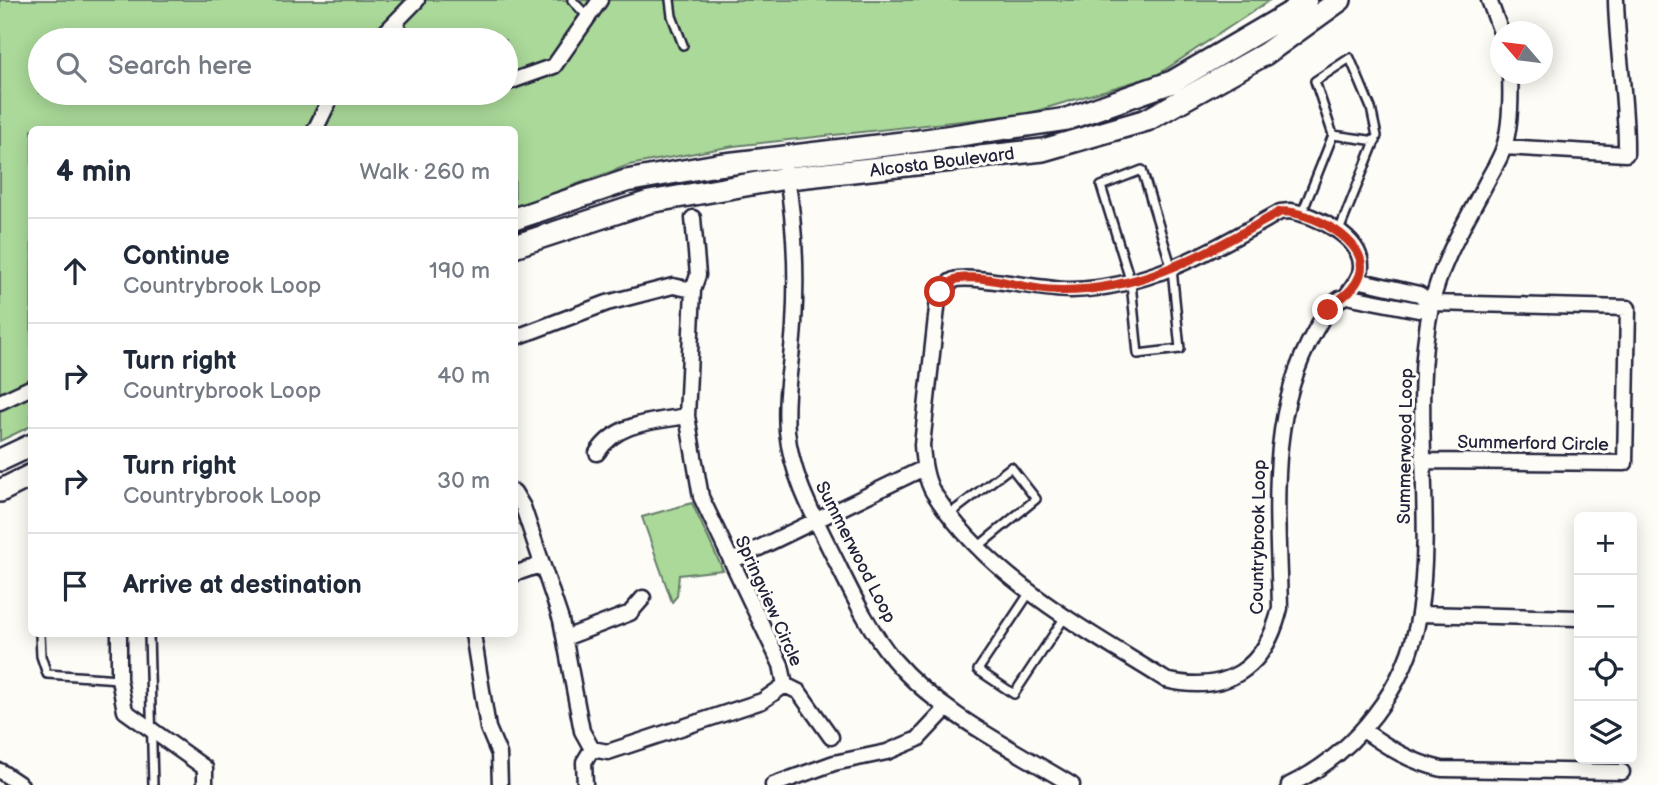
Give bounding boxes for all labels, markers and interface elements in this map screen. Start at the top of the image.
north arrow [1490,21,1553,84]
search box [28,28,518,105]
icon: search [52,48,90,86]
text: Search here [108,51,252,82]
street label: Alcosta Boulevard [869,143,1016,182]
text: 4 min [56,154,131,190]
text: Walk · 260 m [360,158,490,186]
text: Continue [123,241,230,272]
icon: ahead [56,252,94,290]
text: 190 m [429,257,490,285]
text: Countrybrook Loop [123,272,321,300]
route start [924,276,955,307]
route end [1312,294,1343,325]
text: Turn right [123,346,236,377]
icon: right [56,357,94,395]
text: 40 m [437,362,490,390]
street label: Summerwood Loop [1394,368,1417,524]
text: Countrybrook Loop [123,377,321,405]
street label: Summerford Circle [1457,432,1609,455]
text: Turn right [123,451,236,482]
street label: Countrybrook Loop [1247,459,1270,615]
icon: right [56,462,94,500]
text: 30 m [437,467,490,495]
street label: Summerwood Loop [811,478,900,627]
text: Countrybrook Loop [123,482,321,510]
map controls [1574,512,1637,764]
button: + [1574,512,1637,575]
street label: Springview Circle [730,533,807,670]
icon: arrive [56,567,94,605]
text: Arrive at destination [123,570,362,601]
button: − [1574,575,1637,638]
button: locate [1574,638,1637,701]
button: layers [1574,701,1637,764]

